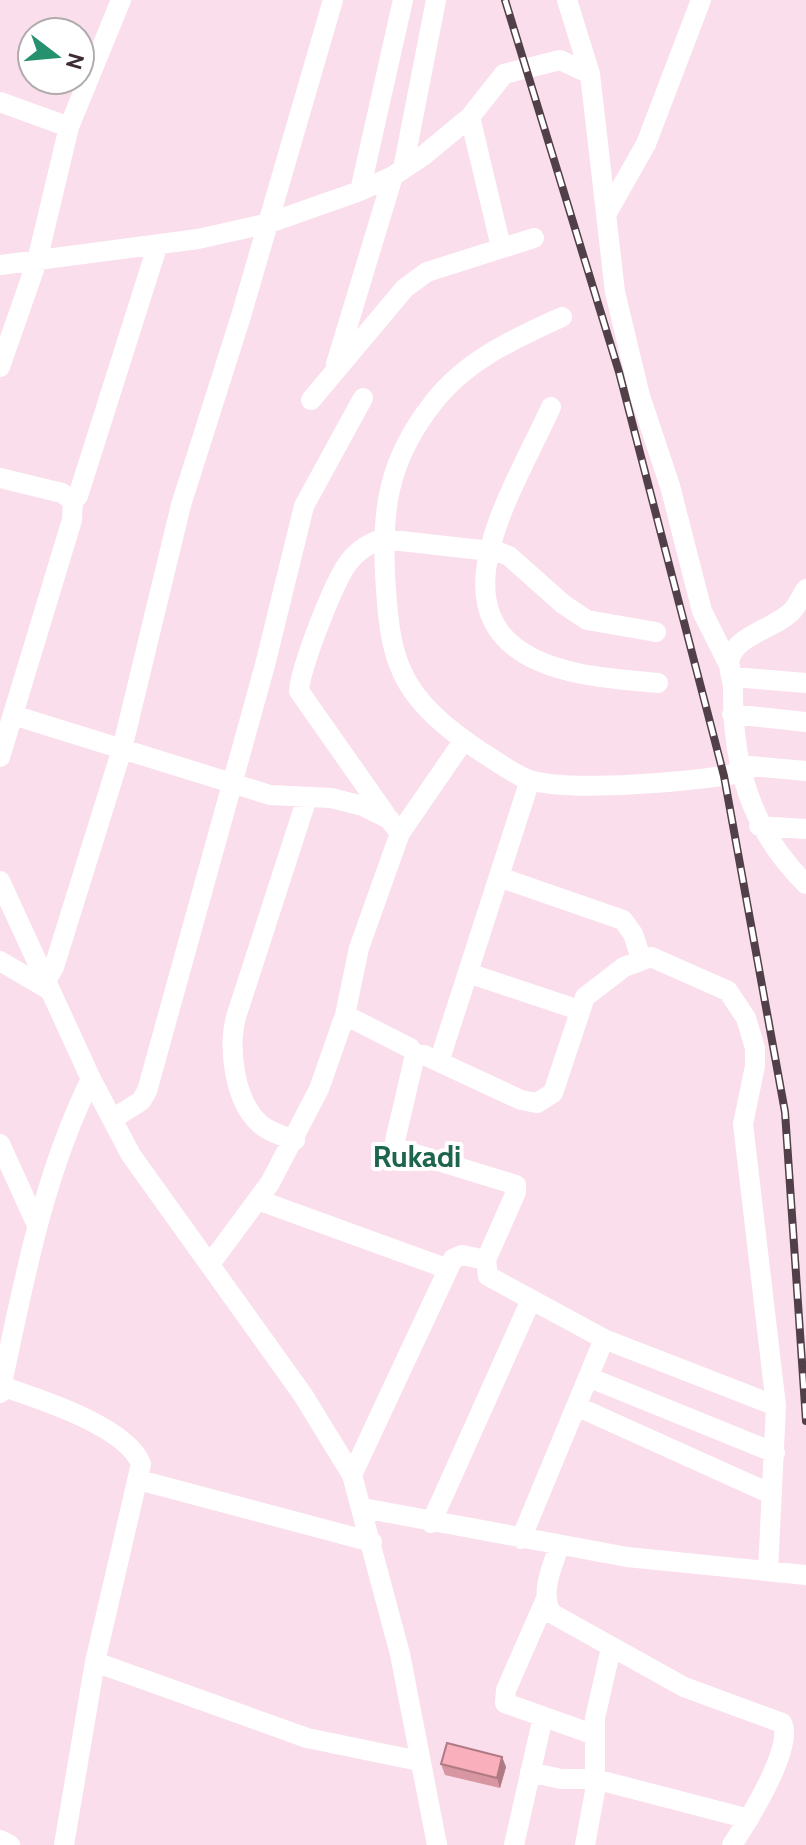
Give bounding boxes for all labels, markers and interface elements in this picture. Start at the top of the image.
north arrow [16,16,96,96]
text: N [60,50,90,73]
district label: Rukadi [373,1138,461,1175]

